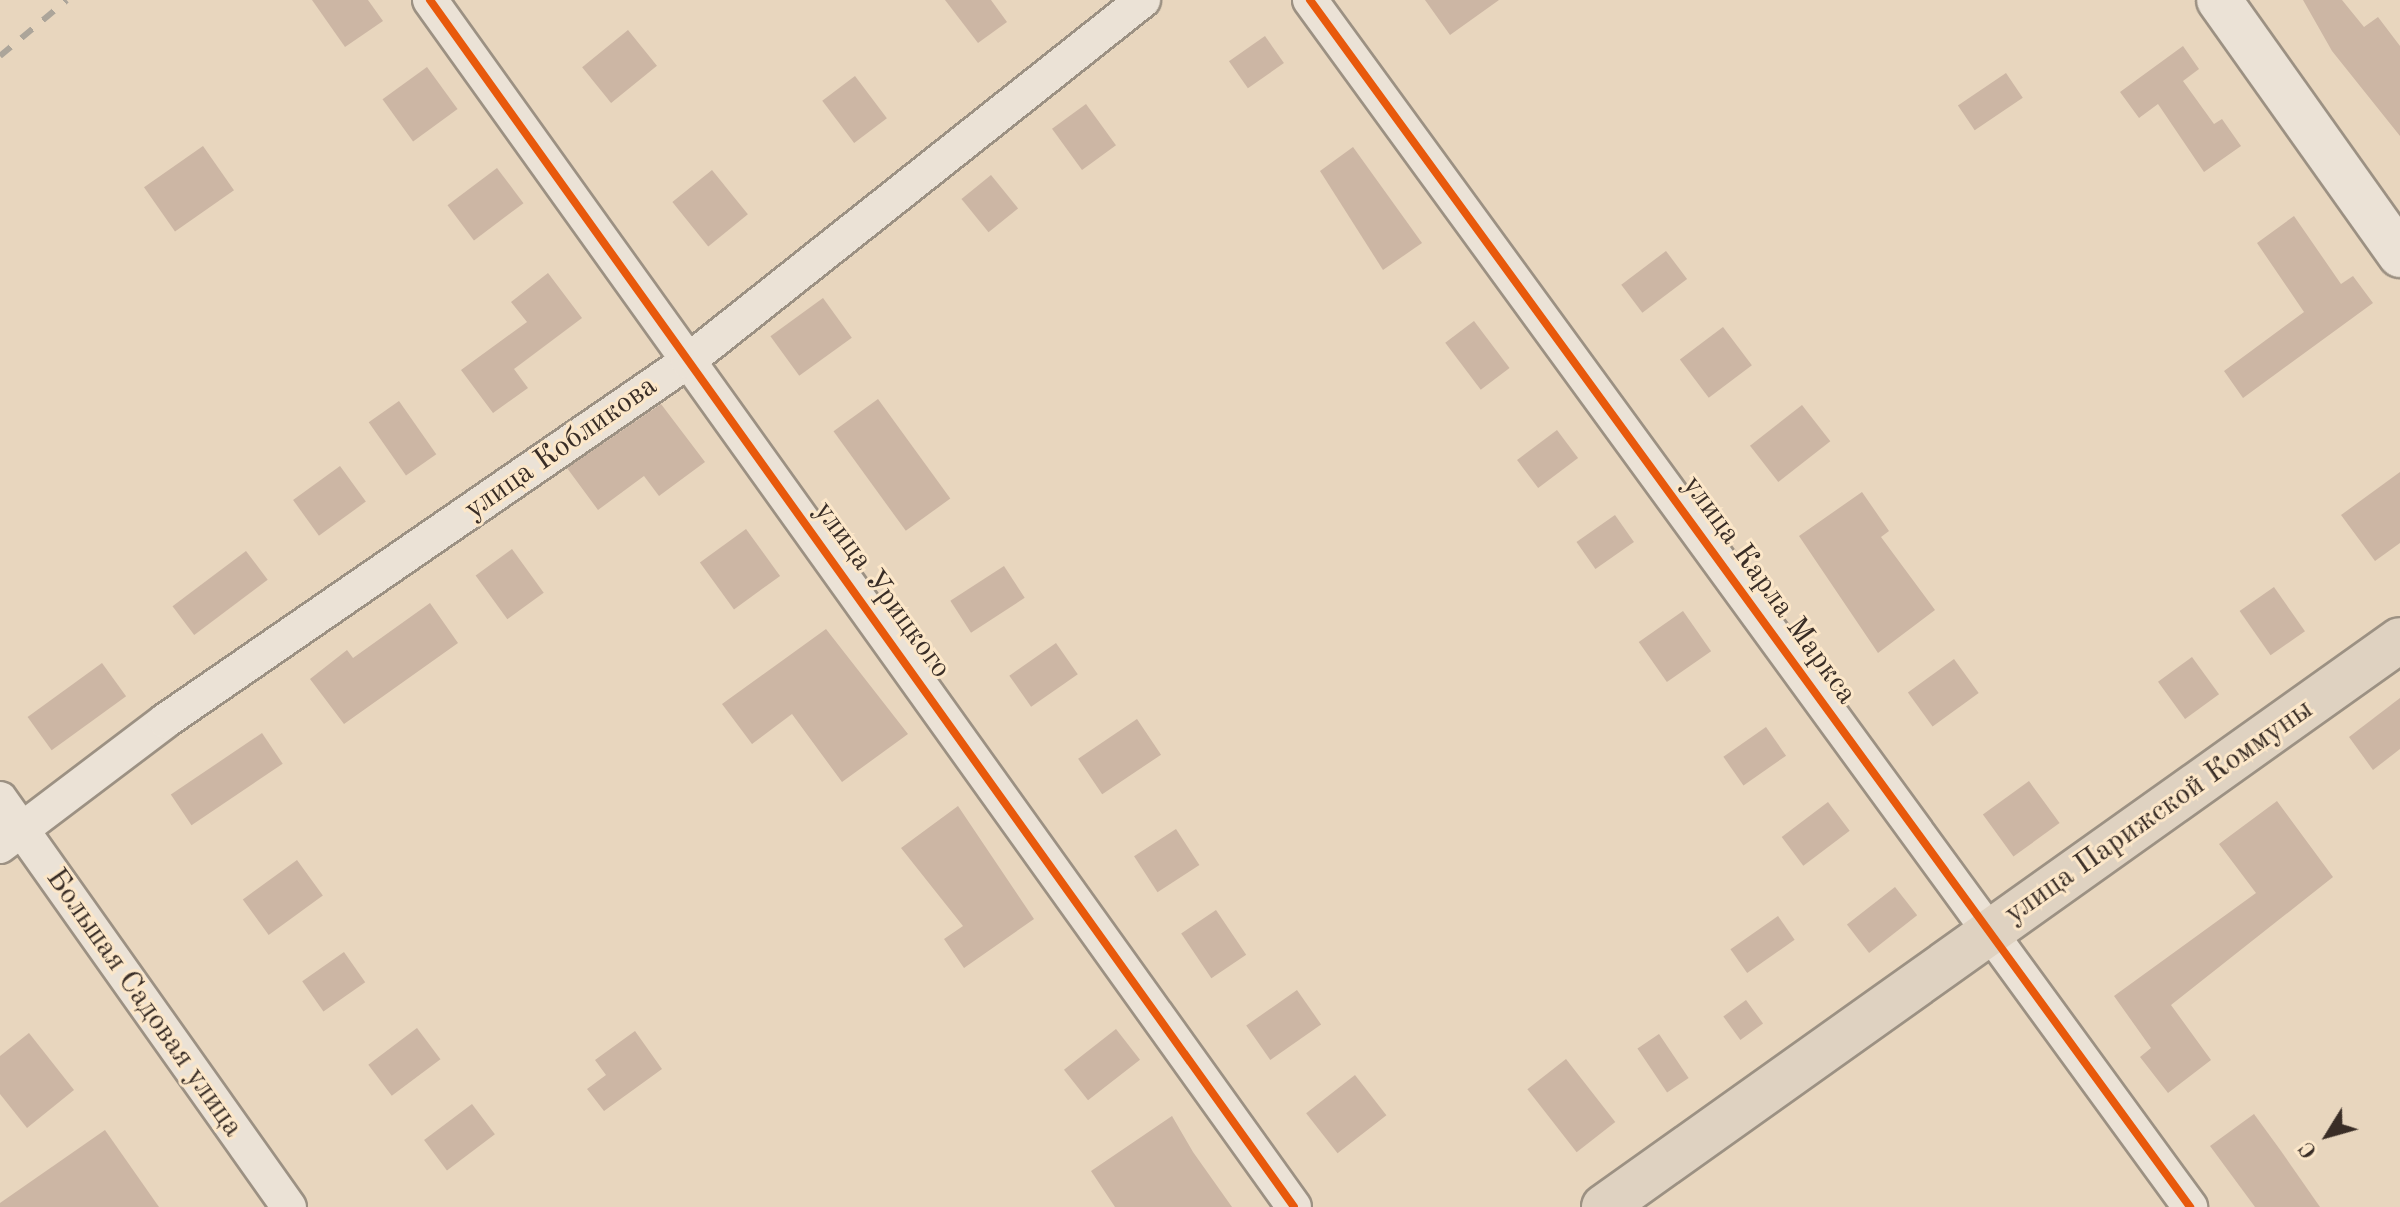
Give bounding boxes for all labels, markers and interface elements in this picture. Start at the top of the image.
street label: улица Кобликова [458,368,664,528]
street label: улица Карла Маркса [1674,469,1864,711]
street label: улица Урицкого [806,494,958,686]
street label: улица Парижской Коммуны [1998,692,2320,932]
street label: Большая Садовая улица [38,862,250,1144]
north arrow [2288,1095,2368,1175]
text: С [2296,1137,2322,1162]

